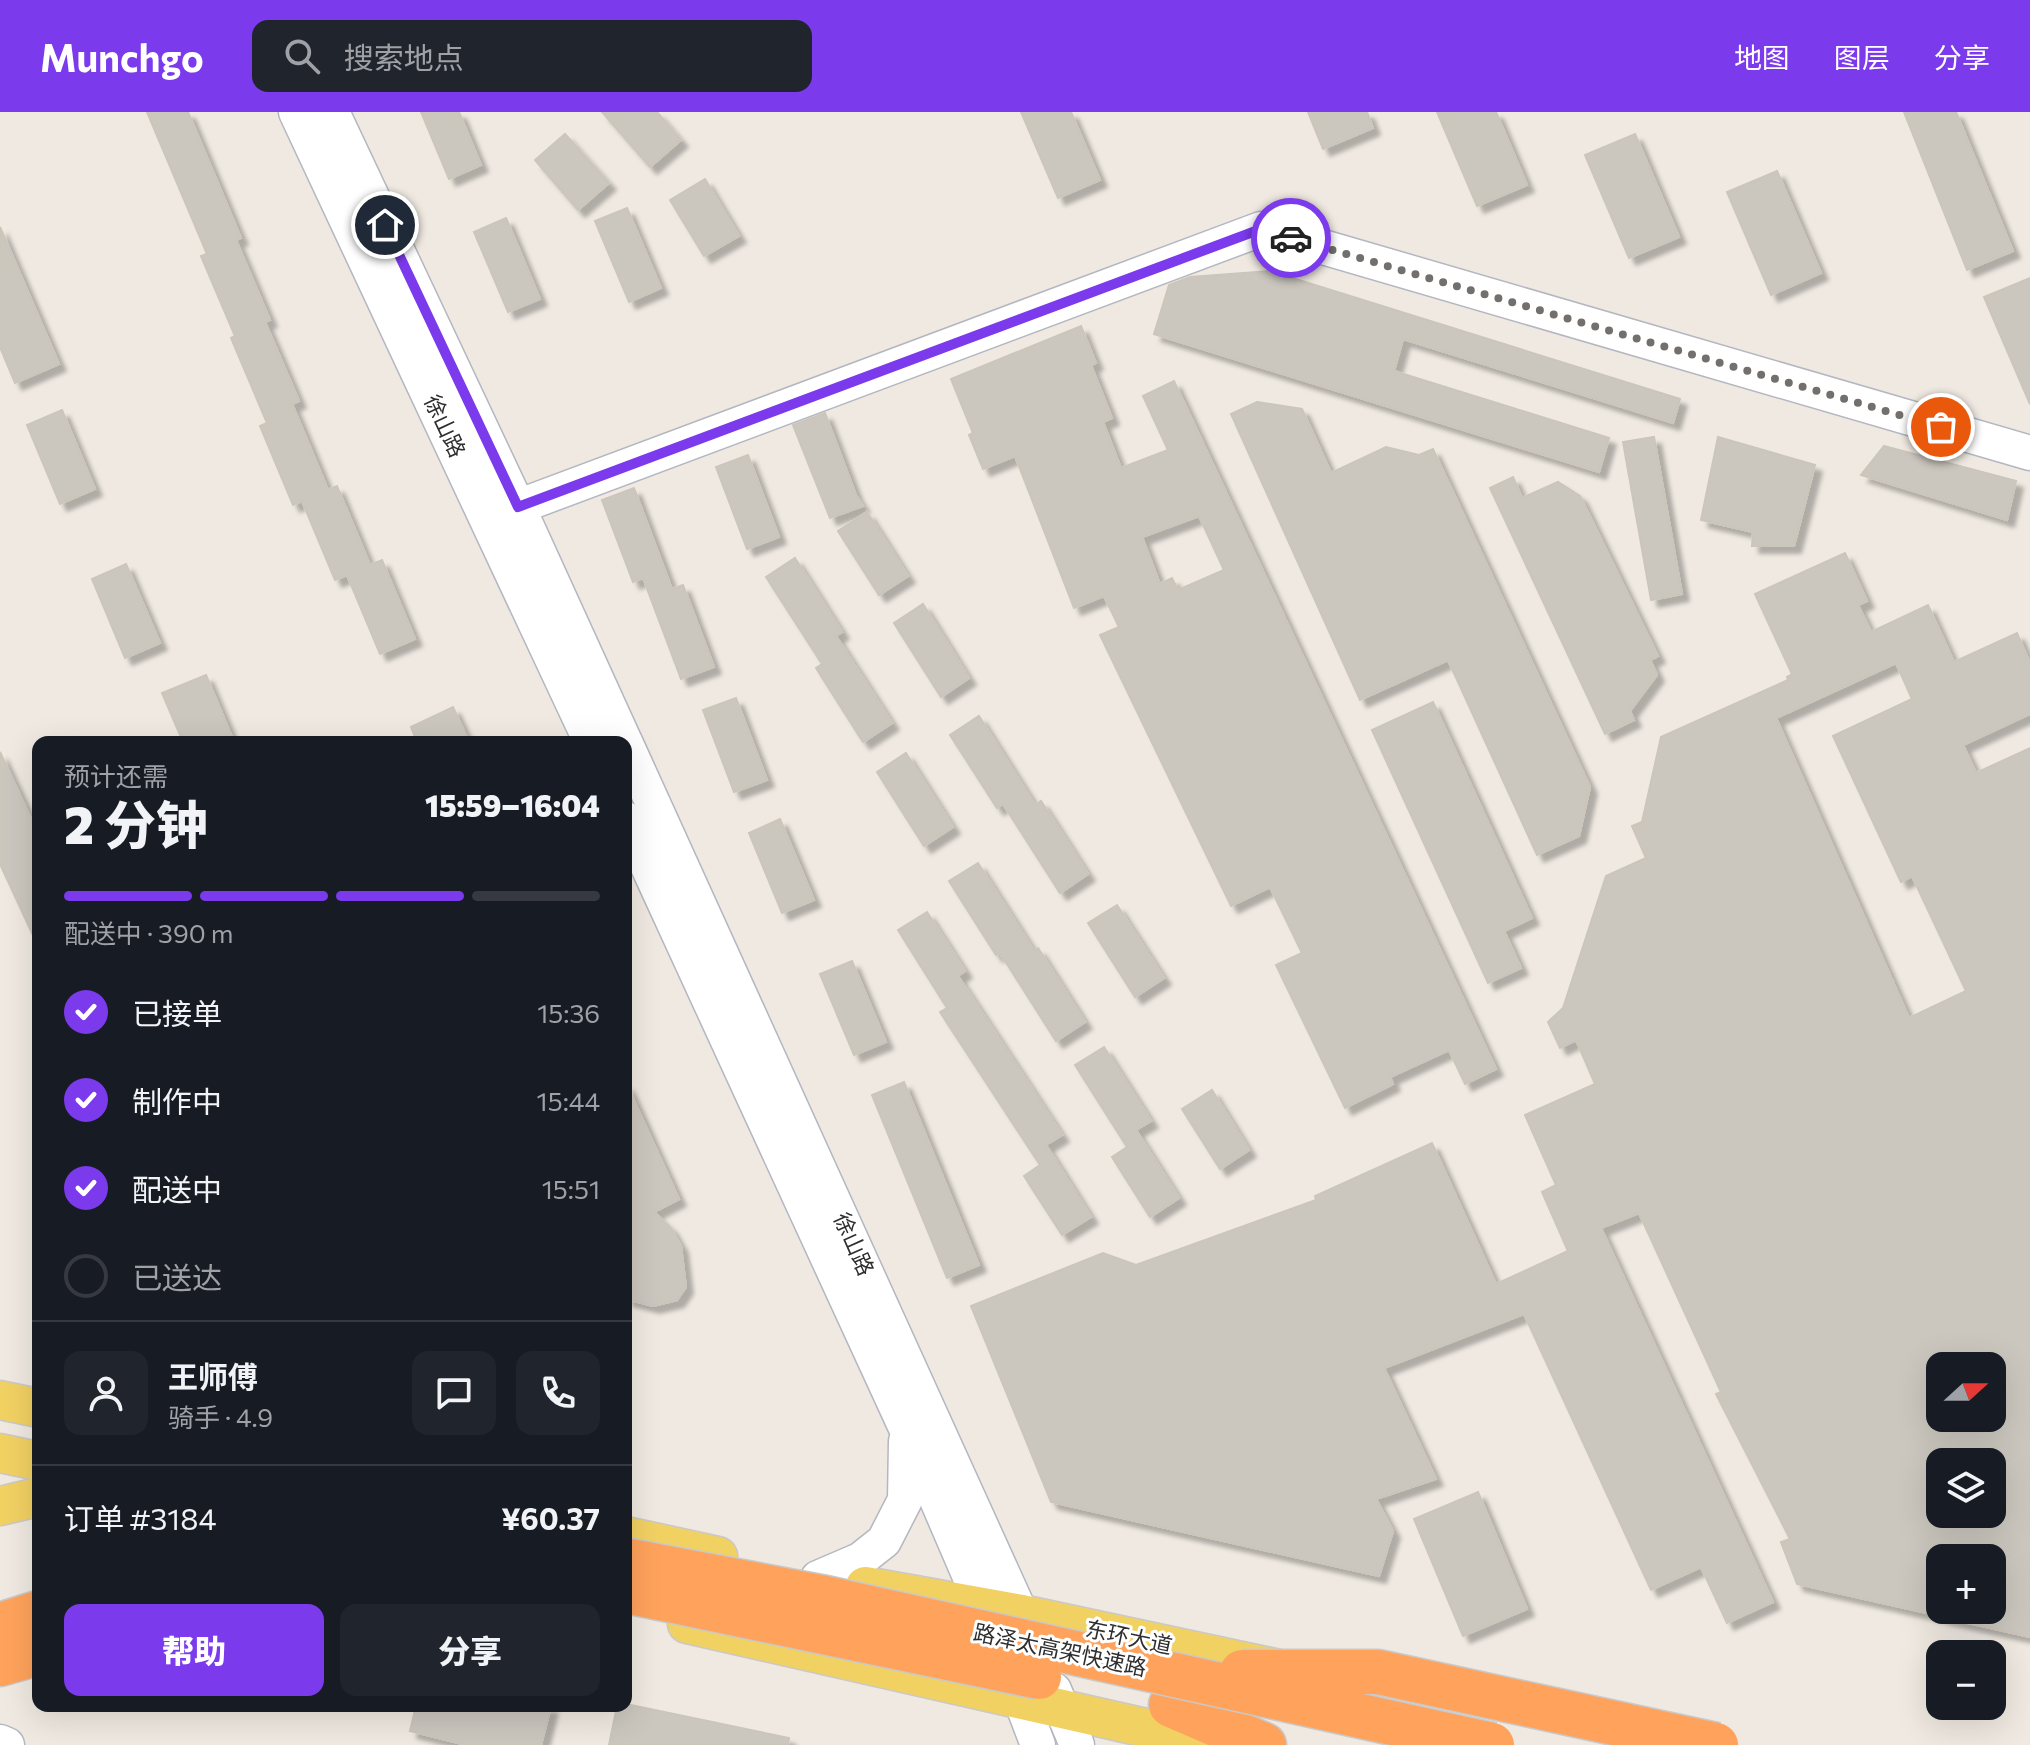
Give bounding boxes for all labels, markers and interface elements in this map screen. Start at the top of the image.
search box [252,20,812,92]
text: Munchgo [40,33,204,80]
icon: search [280,34,324,78]
text: 搜索地点 [344,38,464,75]
text: 地图 [1734,40,1790,74]
text: 图层 [1834,40,1890,74]
text: 分享 [1934,40,1990,74]
pin [351,191,419,259]
courier [1251,198,1331,278]
icon: home [363,203,407,247]
icon: car [1269,216,1313,260]
street label: 徐山路 [419,390,472,461]
pin [1907,393,1975,461]
icon: bag [1919,405,1963,449]
text: 预计还需 [64,760,168,791]
text: 15:59–16:04 [425,786,600,823]
text: 2 分钟 [64,791,208,855]
text: 配送中 · 390 m [64,917,233,948]
icon: check [64,990,108,1034]
text: 已接单 [132,994,222,1031]
text: 15:36 [537,997,600,1028]
icon: check [64,1078,108,1122]
text: 制作中 [132,1082,222,1119]
text: 15:44 [537,1085,600,1116]
icon: check [64,1166,108,1210]
text: 配送中 [132,1170,222,1207]
text: 15:51 [542,1173,600,1204]
street label: 徐山路 [829,1208,880,1279]
text: 已送达 [132,1258,222,1295]
button: person [64,1351,148,1435]
button: chat [412,1351,496,1435]
button: phone [516,1351,600,1435]
north arrow [1926,1352,2006,1432]
map controls [1926,1352,2006,1720]
text: 王师傅 [168,1357,258,1394]
text: 骑手 · 4.9 [168,1401,273,1432]
button: layers [1926,1448,2006,1528]
text: 订单 #3184 [64,1499,216,1536]
text: ¥60.37 [501,1499,600,1536]
button: + [1926,1544,2006,1624]
button: 帮助 [64,1604,324,1696]
button: 分享 [340,1604,600,1696]
street label: 东环大道 [1083,1614,1175,1659]
street label: 路泽太高架快速路 [971,1618,1149,1681]
button: − [1926,1640,2006,1720]

